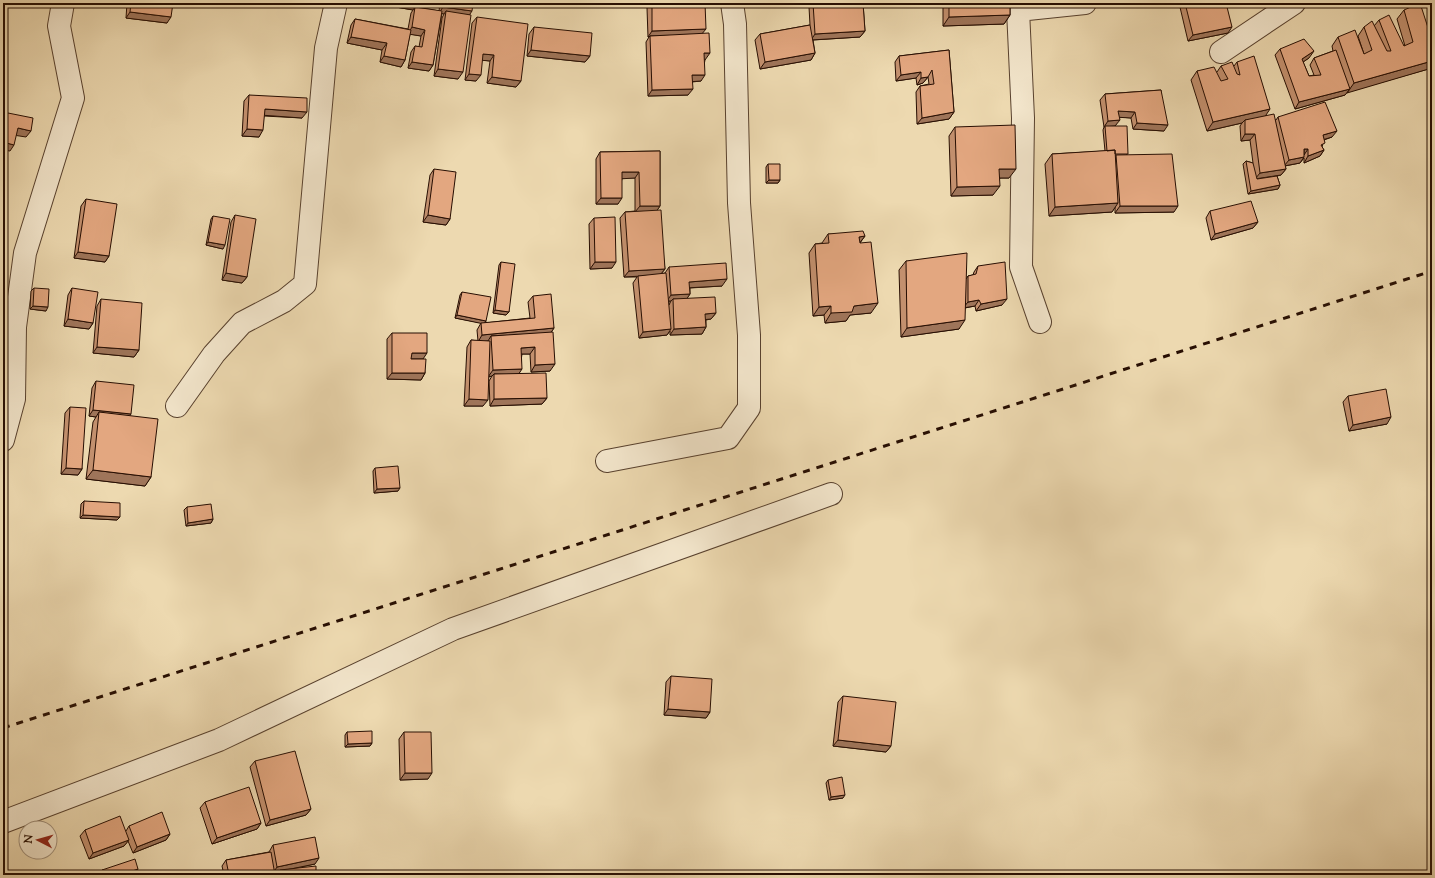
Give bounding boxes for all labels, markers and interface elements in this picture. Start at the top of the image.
north arrow [18,820,58,860]
text: N [21,834,37,845]

